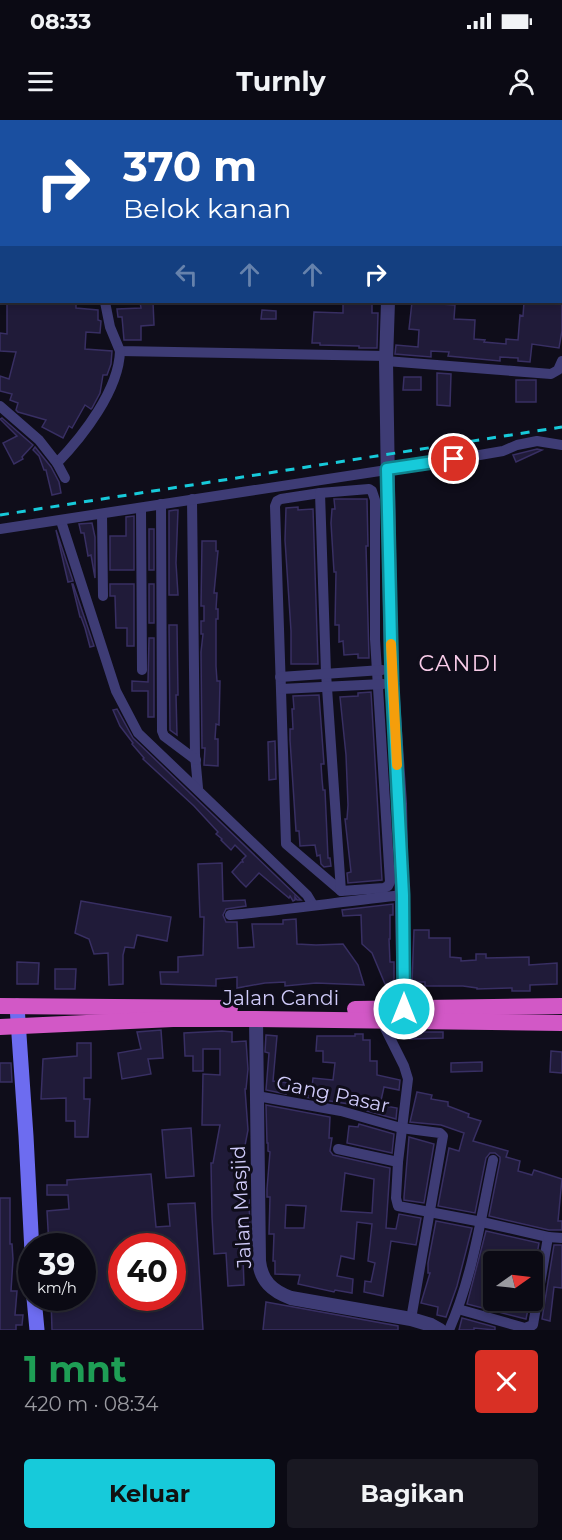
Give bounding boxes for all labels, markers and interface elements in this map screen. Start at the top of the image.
text: 08:33 [30,8,91,35]
icon: menu [24,65,57,98]
text: Turnly [236,65,326,98]
icon: person [505,65,538,98]
text: 370 m [123,140,257,192]
icon: right [24,144,102,222]
text: Belok kanan [123,192,291,225]
icon: left [170,258,203,291]
icon: ahead [233,258,266,291]
icon: ahead [296,258,329,291]
icon: right [359,258,392,291]
pin [428,433,479,484]
icon: arrive [437,442,470,475]
district label: CANDI [418,650,500,677]
position arrow [372,977,436,1041]
street label: Jalan Candi [222,986,339,1010]
street label: Gang Pasar [274,1070,392,1118]
street label: Jalan Masjid [226,1145,256,1270]
speed limit sign: 40 [108,1233,186,1311]
text: 39 [39,1246,75,1283]
north arrow [483,1251,543,1311]
map controls [483,1251,543,1311]
text: km/h [37,1278,77,1297]
text: 1 mnt [24,1347,127,1391]
button: close [475,1350,538,1413]
text: 420 m · 08:34 [24,1392,158,1416]
button: Keluar [24,1459,275,1528]
button: Bagikan [287,1459,538,1528]

